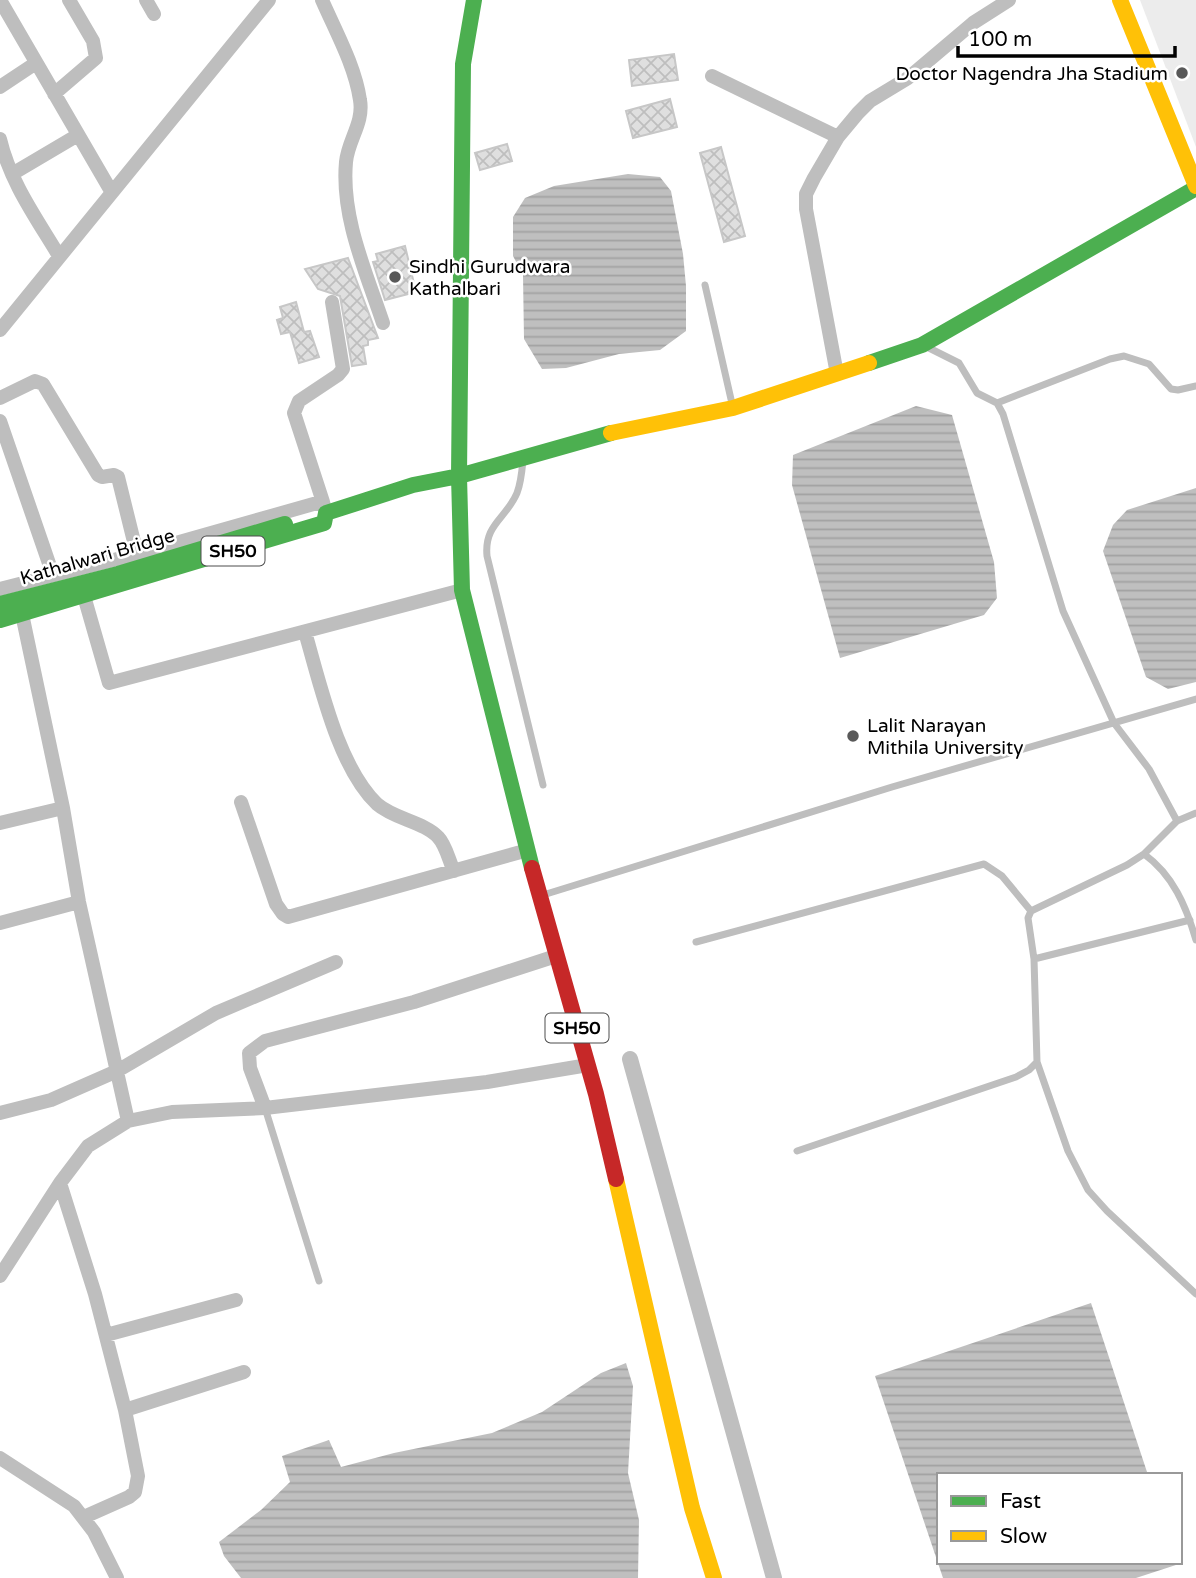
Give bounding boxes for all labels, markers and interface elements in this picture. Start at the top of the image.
scale bar [958,14,1175,58]
text: 100 m [968,27,1032,52]
place label: Doctor Nagendra Jha Stadium [895,63,1168,85]
marker: Doctor Nagendra Jha Stadium [1174,65,1190,81]
place label: Sindhi Gurudwara Kathalbari [409,256,570,300]
marker: Sindhi Gurudwara Kathalbari [387,269,403,285]
street label: Kathalwari Bridge [17,524,177,590]
road number: SH50 [202,536,264,566]
place label: Lalit Narayan Mithila University [867,715,1023,759]
marker: Lalit Narayan Mithila University [845,728,861,744]
road number: SH50 [546,1014,608,1042]
legend [937,1473,1182,1564]
text: Fast [1000,1489,1041,1514]
text: Slow [1000,1524,1048,1549]

